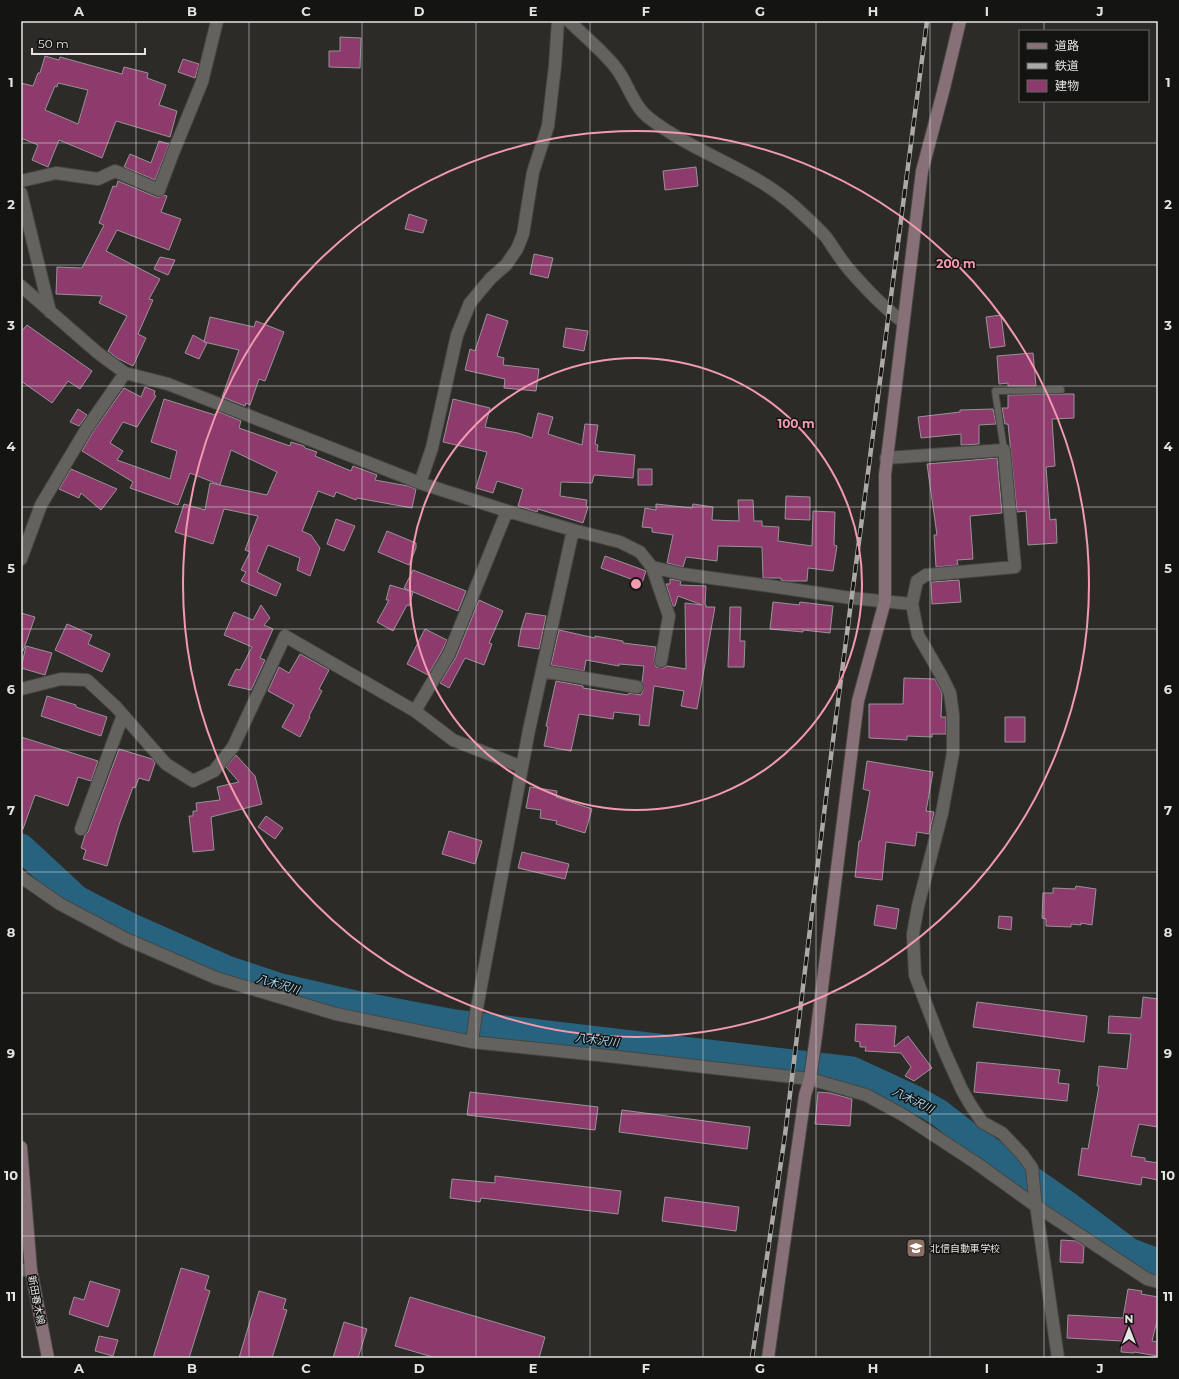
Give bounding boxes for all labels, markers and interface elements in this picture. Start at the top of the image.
text: A [73,3,85,19]
text: B [187,3,197,19]
text: C [301,3,311,19]
text: D [414,3,425,19]
text: E [529,3,538,19]
text: F [642,3,650,19]
text: G [755,3,765,19]
text: H [868,3,878,19]
text: I [985,3,989,19]
text: J [1095,3,1104,19]
scale bar [32,30,145,56]
legend [1019,30,1149,102]
text: 50 m [38,36,69,51]
text: 道路 [1055,38,1079,53]
text: 鉄道 [1055,58,1079,73]
text: 1 [8,74,14,90]
text: 1 [1165,74,1171,90]
text: 建物 [1055,78,1079,93]
text: 2 [7,196,15,212]
text: 2 [1164,196,1172,212]
text: 200 m [936,256,976,271]
text: 3 [6,317,15,333]
text: 3 [1163,317,1172,333]
text: 100 m [778,416,814,431]
text: 4 [7,438,16,454]
text: 4 [1164,438,1173,454]
text: 5 [7,560,15,576]
text: 5 [1164,560,1172,576]
centre of rings [629,577,643,591]
text: 6 [7,681,16,697]
text: 6 [1164,681,1173,697]
text: 7 [7,802,15,818]
text: 7 [1164,802,1172,818]
text: 8 [7,924,16,940]
text: 8 [1164,924,1173,940]
water label: 八木沢川 [255,971,302,997]
water label: 八木沢川 [574,1030,621,1050]
text: 9 [7,1045,15,1061]
text: 9 [1164,1045,1172,1061]
water label: 八木沢川 [890,1084,937,1116]
text: 10 [4,1167,18,1183]
text: 10 [1161,1167,1175,1183]
school or university icon: 北信自動車学校 [905,1237,927,1259]
place label: 北信自動車学校 [930,1242,1000,1255]
street label: 新田春木線 [25,1274,48,1326]
text: 11 [6,1288,16,1304]
text: 11 [1163,1288,1173,1304]
north arrow [1109,1309,1149,1349]
text: N [1125,1312,1133,1326]
text: A [73,1360,85,1376]
text: B [187,1360,197,1376]
text: C [301,1360,311,1376]
text: D [414,1360,425,1376]
text: E [529,1360,538,1376]
text: F [642,1360,650,1376]
text: G [755,1360,765,1376]
text: H [868,1360,878,1376]
text: I [985,1360,989,1376]
text: J [1095,1360,1104,1376]

